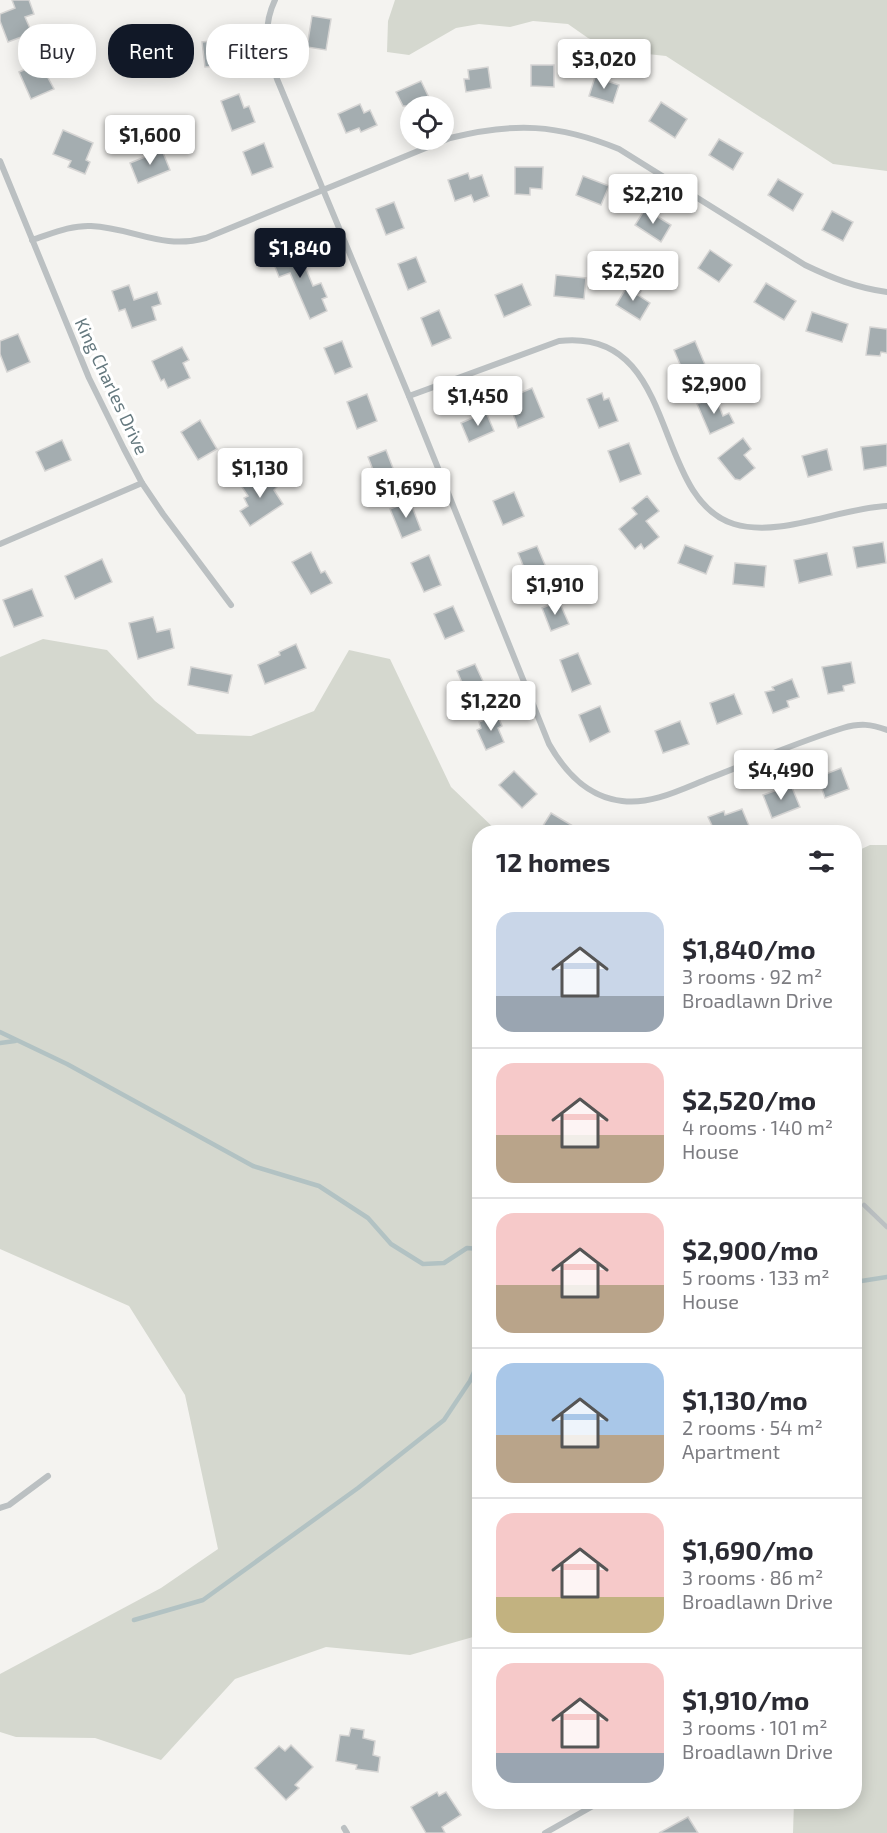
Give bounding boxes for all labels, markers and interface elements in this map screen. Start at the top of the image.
chip: Buy [18,24,96,78]
chip: Rent [108,24,194,78]
chip: Filters [206,24,309,78]
pin: $3,020 [555,39,653,90]
text: $3,020 [572,46,636,70]
map controls [400,96,454,150]
button: locate [400,96,454,150]
pin: $1,600 [101,115,199,166]
text: $1,600 [119,122,181,146]
pin: $2,210 [604,174,702,225]
text: $2,210 [623,181,683,205]
pin: $1,840 [251,228,349,279]
text: $1,840 [269,235,331,259]
pin: $2,520 [584,251,682,302]
text: $2,520 [601,258,665,282]
street label: King Charles Drive [71,314,153,458]
pin: $2,900 [665,364,763,415]
text: $2,900 [681,371,747,395]
pin: $1,450 [429,376,527,427]
text: $1,450 [447,383,509,407]
pin: $1,130 [211,448,309,499]
text: $1,130 [232,455,288,479]
pin: $1,690 [357,468,455,519]
text: $1,690 [375,475,437,499]
pin: $1,910 [506,565,604,616]
text: $1,910 [526,572,584,596]
pin: $1,220 [442,681,540,732]
text: $1,220 [461,688,521,712]
pin: $4,490 [732,750,830,801]
text: $4,490 [748,757,814,781]
icon: filters [805,845,838,878]
text: 12 homes [496,846,610,877]
text: $1,840/mo [682,933,816,964]
icon: home [544,936,616,1008]
text: 3 rooms · 92 m² [682,964,822,988]
text: Broadlawn Drive [682,988,833,1012]
text: $2,520/mo [682,1084,816,1115]
icon: home [544,1087,616,1159]
text: 4 rooms · 140 m² [682,1115,833,1139]
text: House [682,1139,739,1163]
text: $2,900/mo [682,1234,818,1265]
icon: home [544,1237,616,1309]
text: 5 rooms · 133 m² [682,1265,829,1289]
text: House [682,1289,739,1313]
text: $1,130/mo [682,1384,808,1415]
icon: home [544,1387,616,1459]
text: 2 rooms · 54 m² [682,1415,823,1439]
text: Apartment [682,1439,780,1463]
text: $1,690/mo [682,1534,813,1565]
icon: home [544,1537,616,1609]
text: 3 rooms · 86 m² [682,1565,823,1589]
text: Broadlawn Drive [682,1589,833,1613]
text: $1,910/mo [682,1684,809,1715]
icon: home [544,1687,616,1759]
text: 3 rooms · 101 m² [682,1715,828,1739]
text: Broadlawn Drive [682,1739,833,1763]

